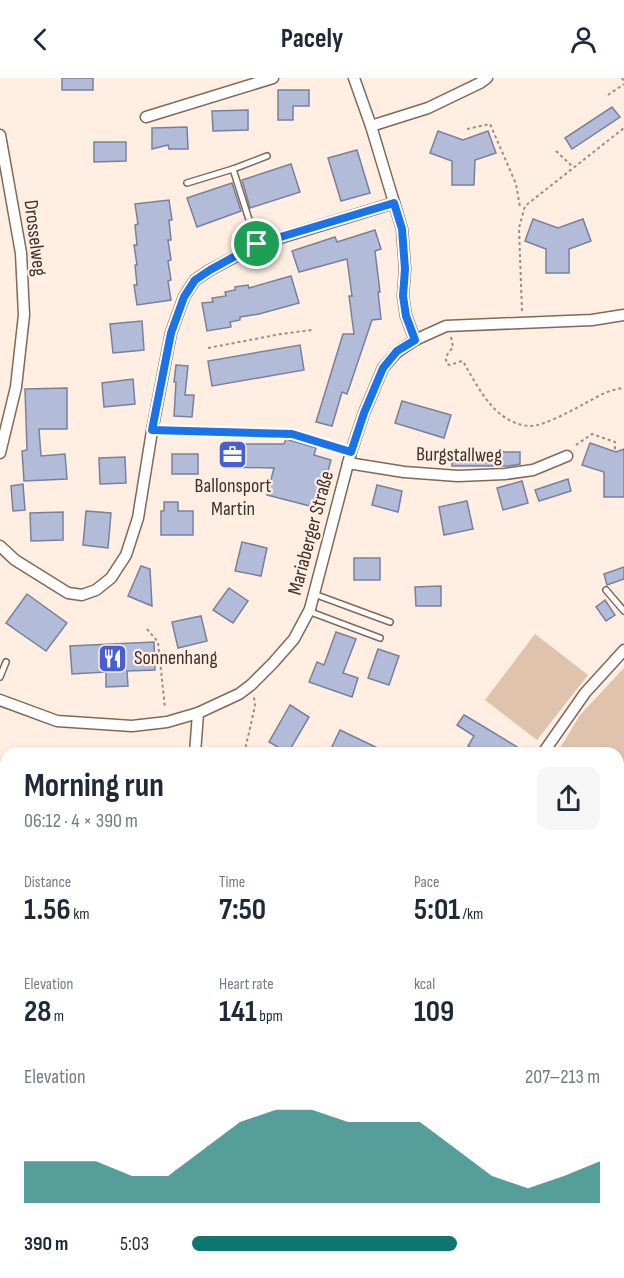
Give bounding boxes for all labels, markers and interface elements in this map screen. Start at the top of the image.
icon: back [24,23,57,56]
text: Pacely [281,23,343,55]
icon: person [567,23,600,56]
street label: Drosselweg [18,199,52,278]
pin [231,218,282,269]
icon: arrive [240,227,273,260]
office icon: Ballonsport Martin [217,439,249,471]
street label: Burgstallweg [416,442,502,468]
street label: Mariaberger Straße [283,468,339,598]
place label: Ballonsport Martin [195,474,271,521]
restaurant icon: Sonnenhang [97,642,129,674]
place label: Sonnenhang [134,646,217,670]
text: Morning run [24,766,164,806]
button: share [537,767,600,830]
text: 06:12 · 4 × 390 m [24,809,138,833]
text: Distance [24,873,71,892]
text: Time [219,873,245,892]
text: Pace [414,873,439,892]
text: 1.56 [24,892,71,928]
text: 7:50 [219,892,266,928]
text: 5:01 [414,892,460,928]
text: km [71,905,90,924]
text: /km [460,905,483,924]
text: Elevation [24,975,73,994]
text: Heart rate [219,975,274,994]
text: kcal [414,975,435,994]
text: 28 [24,994,51,1030]
text: 141 [219,994,257,1030]
text: 109 [414,994,454,1030]
text: m [51,1007,64,1026]
text: bpm [257,1007,283,1026]
text: Elevation [24,1065,86,1089]
text: 207–213 m [525,1065,600,1089]
text: 390 m [24,1232,68,1256]
text: 5:03 [120,1232,149,1256]

